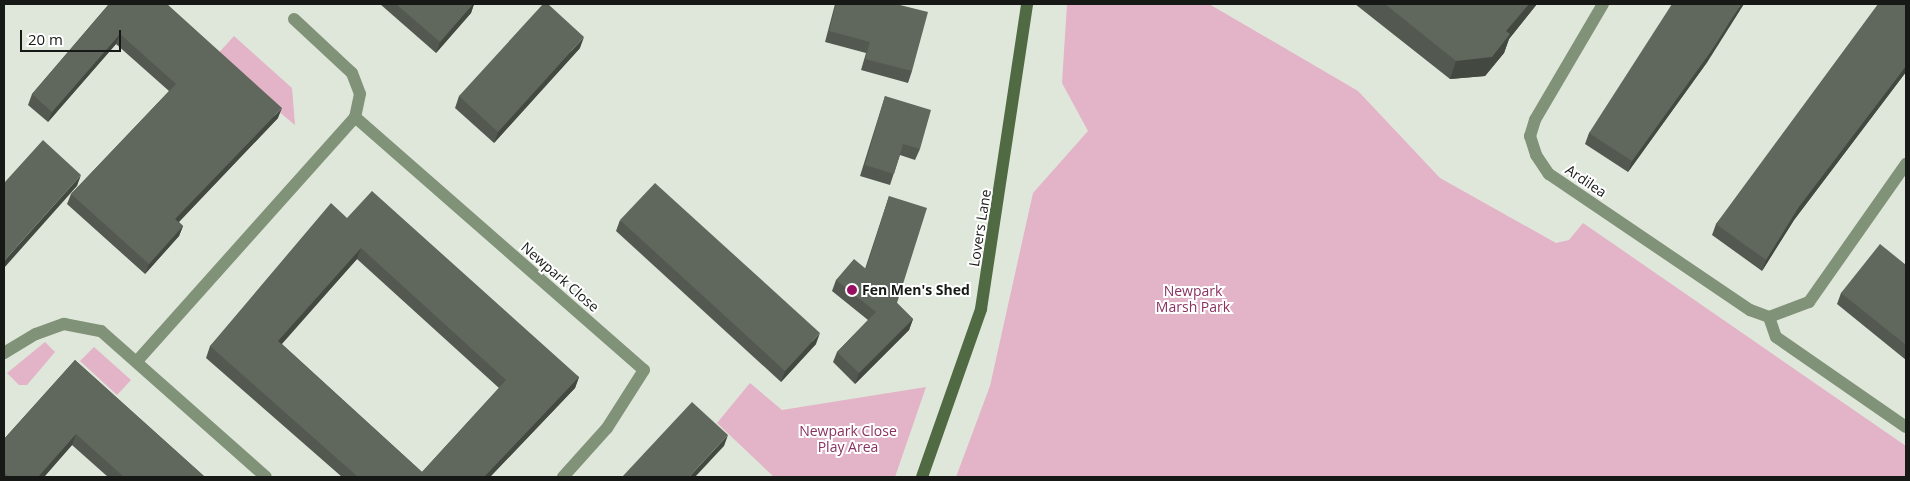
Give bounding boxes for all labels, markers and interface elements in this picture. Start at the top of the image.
scale bar [22,20,124,52]
text: 20 m [28,29,63,49]
street label: Ardilea [1562,161,1610,201]
street label: Lovers Lane [966,188,994,268]
street label: Newpark Close [518,239,602,315]
place label: Fen Men's Shed [862,282,970,298]
park label: Newpark Marsh Park [1156,283,1230,316]
marker: Fen Men's Shed [846,284,858,296]
park label: Newpark Close Play Area [799,423,897,456]

